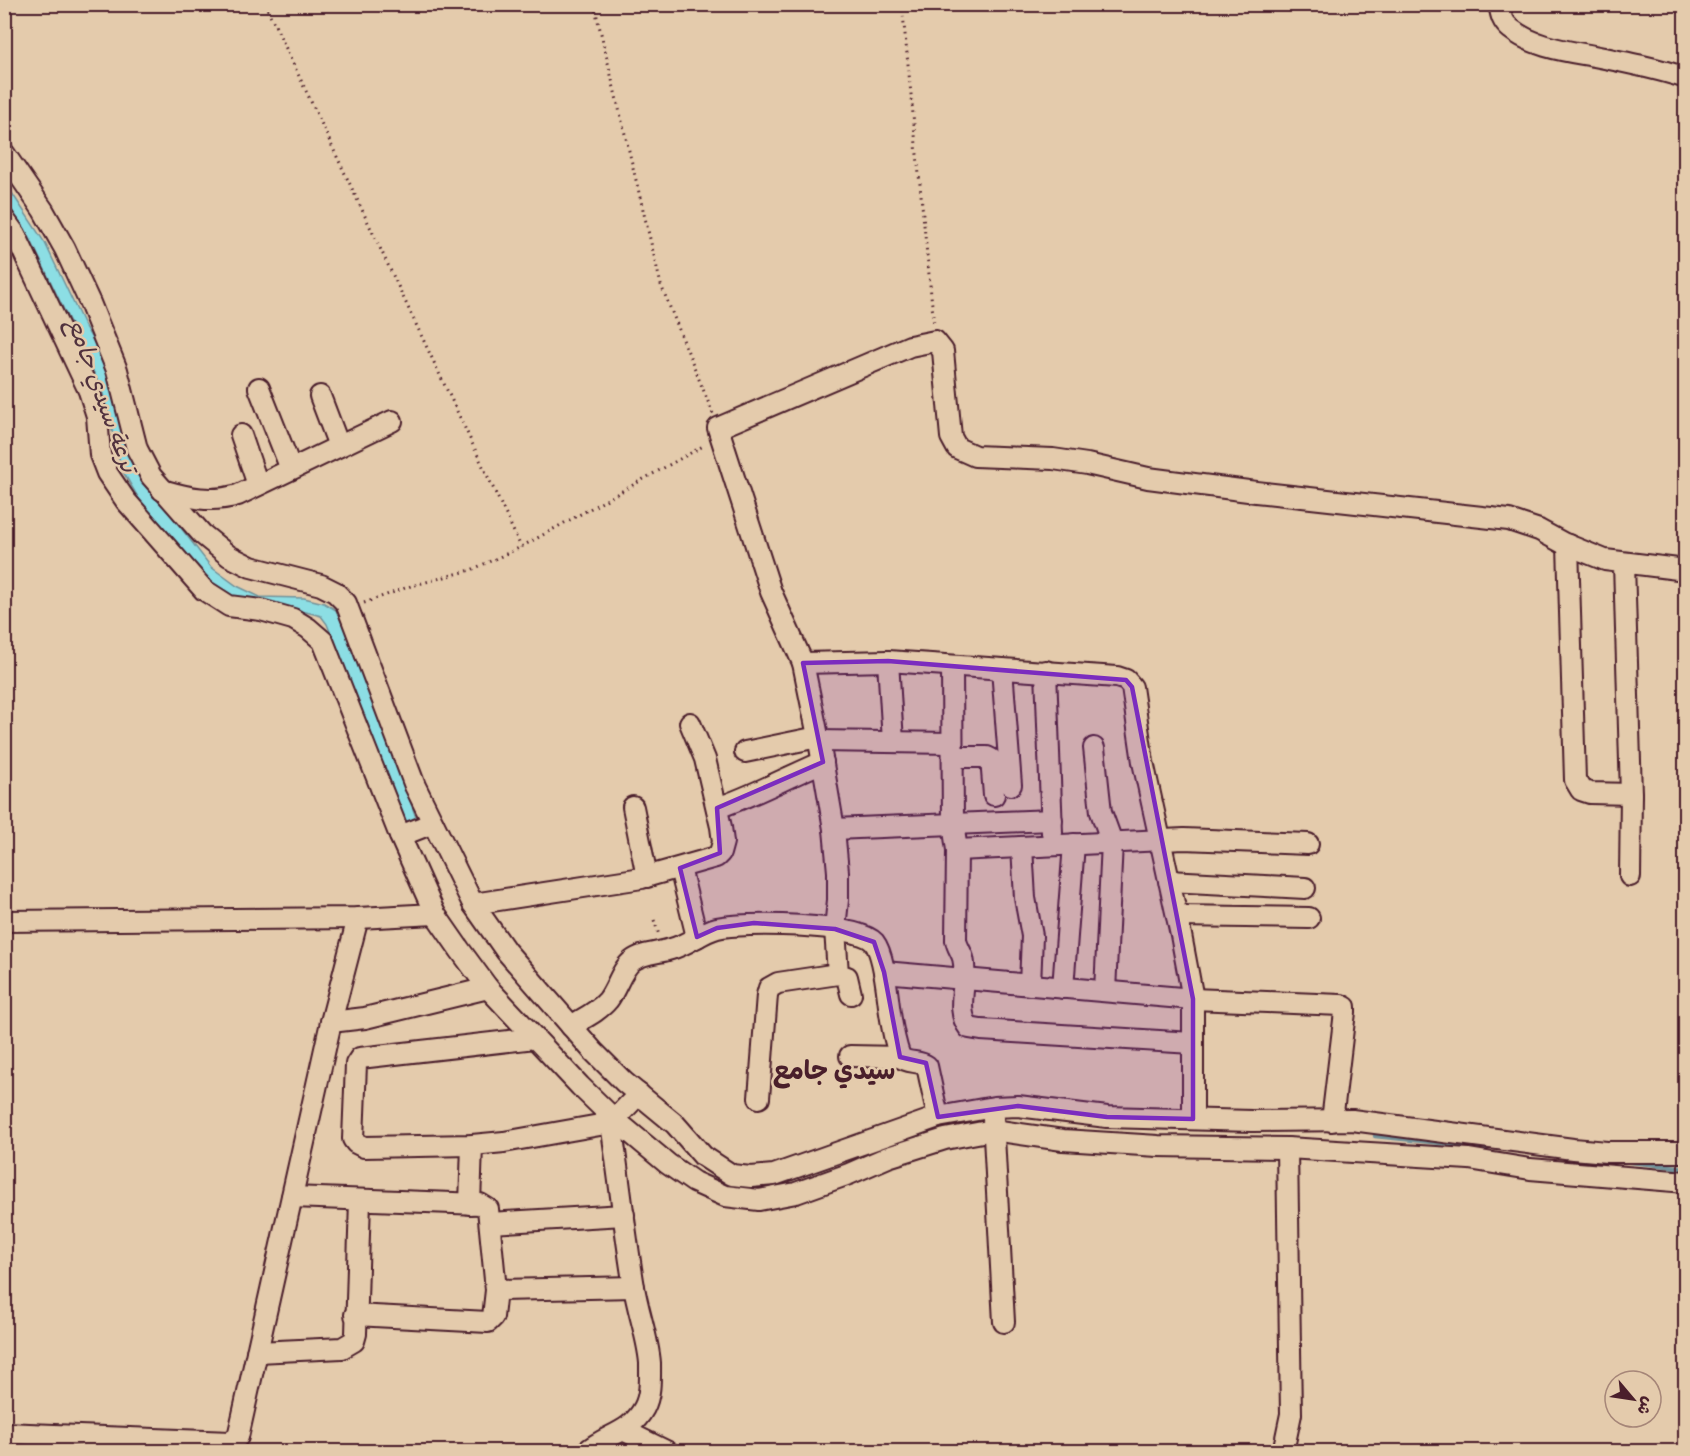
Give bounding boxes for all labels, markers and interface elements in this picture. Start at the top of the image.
water label: ترعة سيدي جامع [59,313,146,481]
district label: سيدي جامع [773,1054,895,1089]
north arrow [1603,1369,1663,1429]
text: ش [1633,1394,1658,1418]

